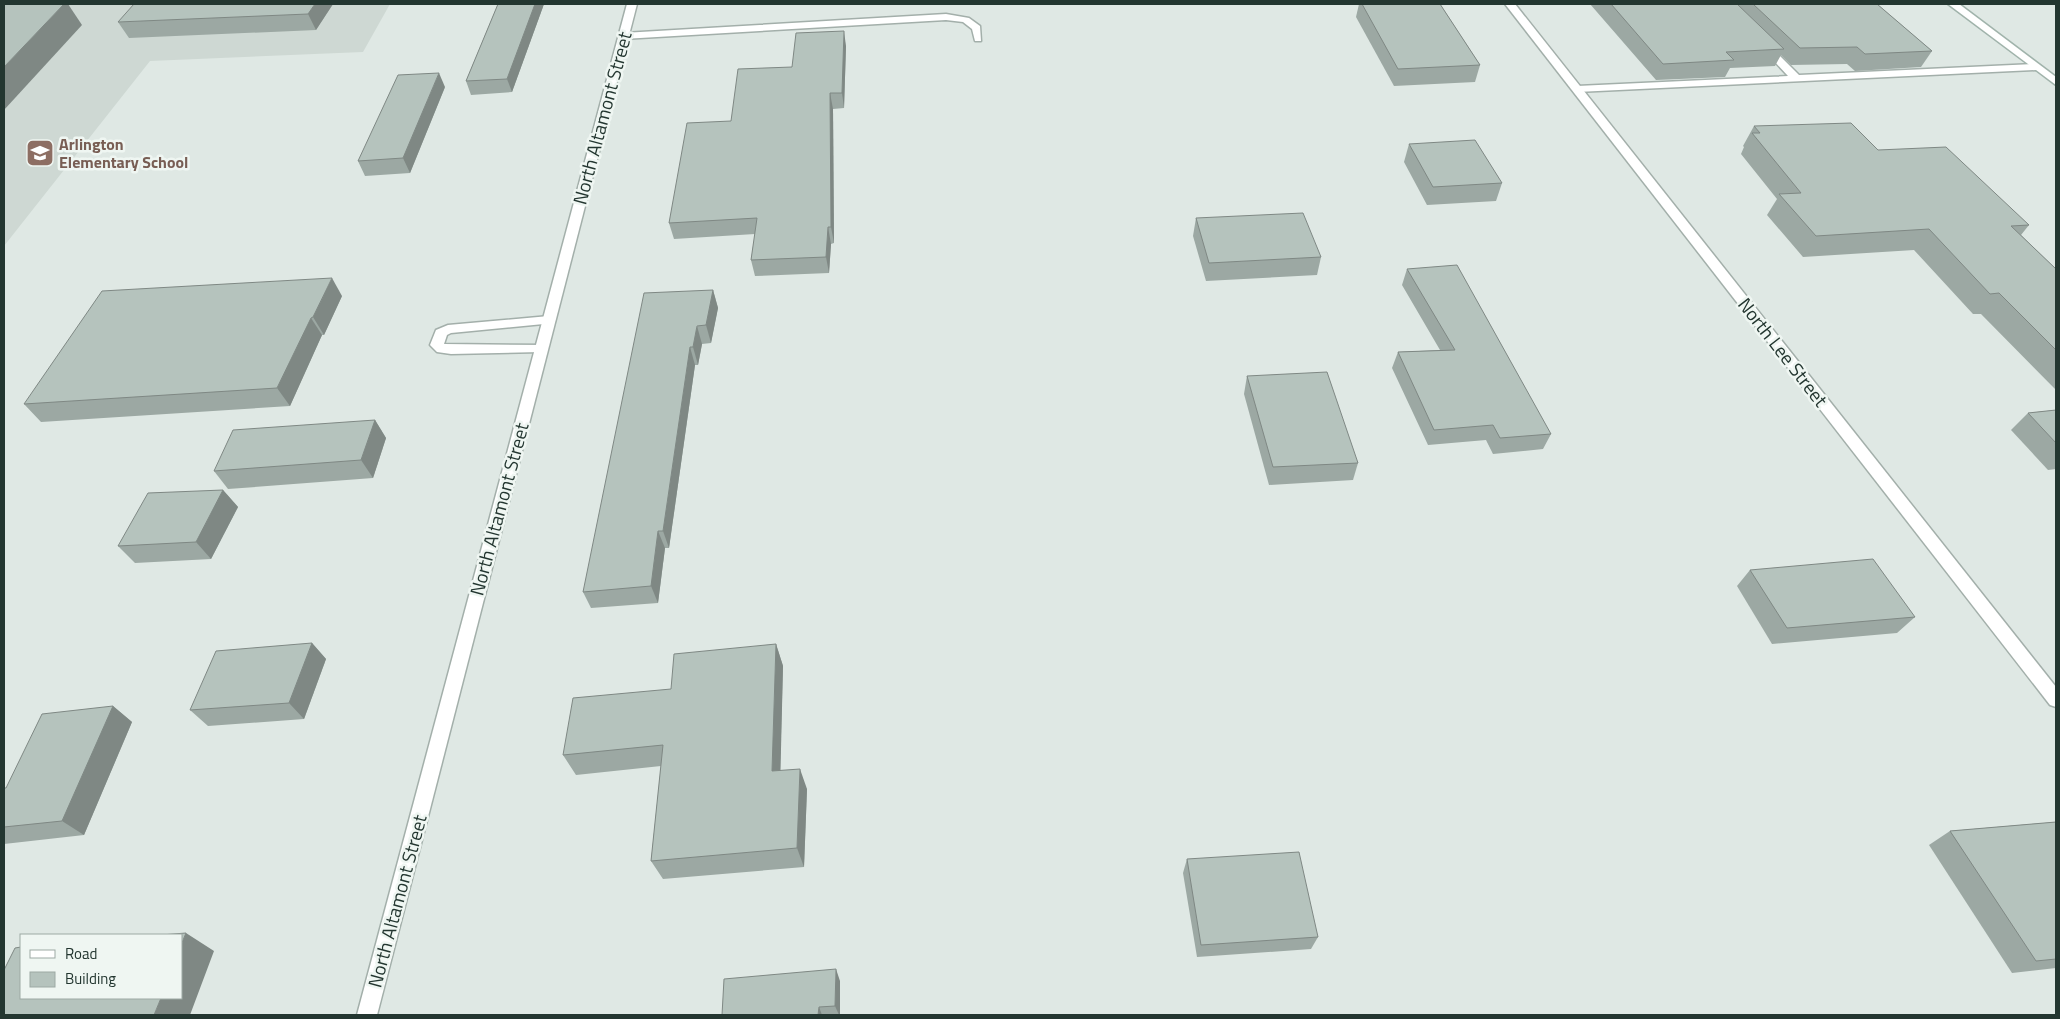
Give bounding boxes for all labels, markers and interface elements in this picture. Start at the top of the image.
street label: North Altamont Street [564,28,639,208]
place label: Arlington Elementary School [59,132,188,174]
school or university icon: Arlington Elementary School [25,138,55,168]
street label: North Lee Street [1731,291,1836,413]
street label: North Altamont Street [461,419,536,599]
street label: North Altamont Street [359,811,434,991]
legend [20,934,182,999]
text: Road [65,942,97,965]
text: Building [65,967,116,990]

